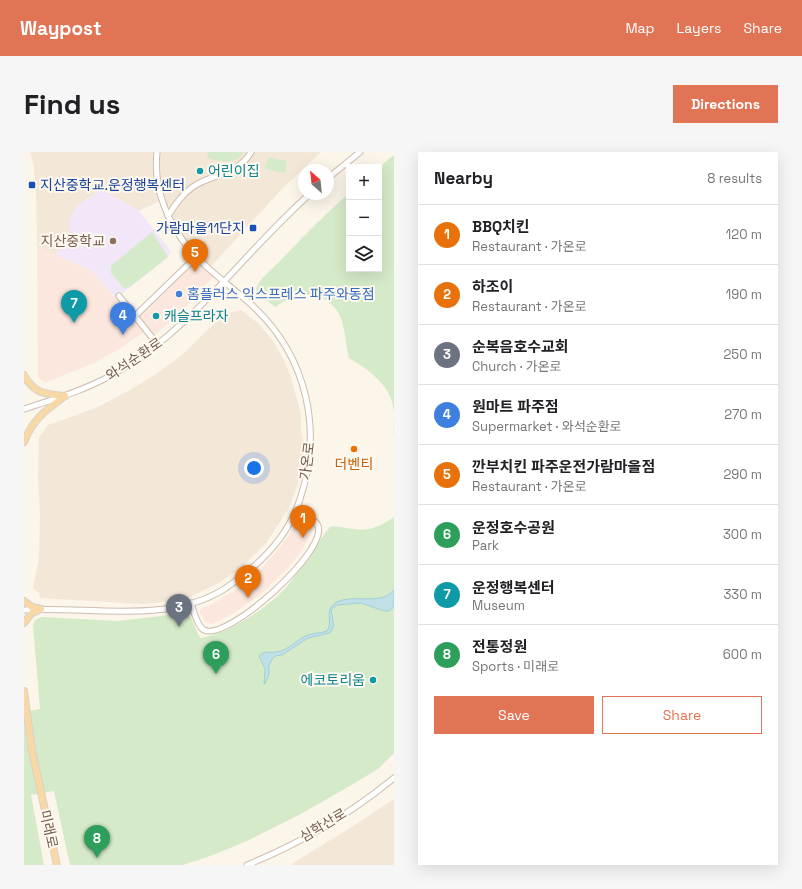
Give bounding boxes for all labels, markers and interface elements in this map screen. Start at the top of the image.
text: Waypost [20,16,102,41]
text: Map [625,19,655,37]
text: Layers [677,19,721,37]
text: Share [743,19,782,37]
button: Directions [673,85,778,123]
text: Find us [24,86,121,122]
place label: 어린이집 [208,162,260,180]
north arrow [298,164,334,200]
map controls [346,164,382,272]
button: + [346,164,382,200]
marker: 어린이집 [195,166,205,176]
text: Nearby [434,167,493,189]
text: 8 results [707,170,762,187]
place label: 지산중학교.운정행복센터 [40,176,185,194]
marker: 지산중학교.운정행복센터 [27,180,37,190]
button: − [346,200,382,236]
text: BBQ치킨 [472,217,530,236]
place label: 가람마을11단지 [156,219,245,237]
marker: 가람마을11단지 [248,223,258,233]
text: 1 [444,226,450,243]
text: 120 m [726,226,762,243]
place label: 지산중학교 [41,232,105,250]
marker: 지산중학교 [108,236,118,246]
button: layers [346,236,382,272]
text: Restaurant · 가온로 [472,238,587,255]
pin: 5 [182,239,208,272]
text: 하조이 [472,277,513,296]
place label: 홈플러스 익스프레스 파주와동점 [187,285,375,303]
text: 2 [443,286,451,303]
text: 190 m [726,286,762,303]
marker: 홈플러스 익스프레스 파주와동점 [174,289,184,299]
pin: 7 [61,290,87,323]
text: Restaurant · 가온로 [472,298,587,315]
pin: 4 [110,302,136,335]
place label: 캐슬프라자 [164,307,229,325]
marker: 캐슬프라자 [151,311,161,321]
street label: 와석순환로 [102,333,166,384]
text: 순복음호수교회 [472,337,569,356]
text: 3 [443,346,451,363]
text: 250 m [724,346,762,363]
text: Church · 가온로 [472,358,562,375]
text: 원마트 파주점 [472,397,559,416]
text: 4 [443,406,451,423]
text: 270 m [724,406,762,423]
text: Supermarket · 와석순환로 [472,418,621,435]
street label: 가온로 [296,441,318,481]
marker: 더벤티 [349,444,359,454]
place label: 더벤티 [335,455,373,473]
text: 깐부치킨 파주운전가람마을점 [472,457,655,476]
your location [244,458,264,478]
text: 5 [443,466,451,483]
text: 290 m [723,466,762,483]
text: Restaurant · 가온로 [472,478,587,495]
pin: 1 [290,505,316,538]
text: 운정호수공원 [472,518,555,537]
text: 6 [443,526,451,543]
text: 300 m [723,526,762,543]
text: Park [472,537,499,554]
pin: 2 [235,565,261,598]
text: 운정행복센터 [472,578,555,597]
text: 7 [443,586,451,603]
text: 330 m [723,586,762,603]
pin: 3 [166,594,192,627]
text: Museum [472,597,525,614]
text: 전통정원 [472,637,527,656]
pin: 6 [203,641,229,674]
text: 8 [443,646,451,663]
text: 600 m [723,646,762,663]
text: Sports · 미래로 [472,658,559,675]
place label: 에코토리움 [301,671,365,689]
marker: 에코토리움 [368,675,378,685]
button: Save [434,696,594,734]
button: Share [602,696,762,734]
street label: 심학산로 [296,804,350,846]
street label: 미래로 [36,808,62,850]
pin: 8 [84,825,110,858]

